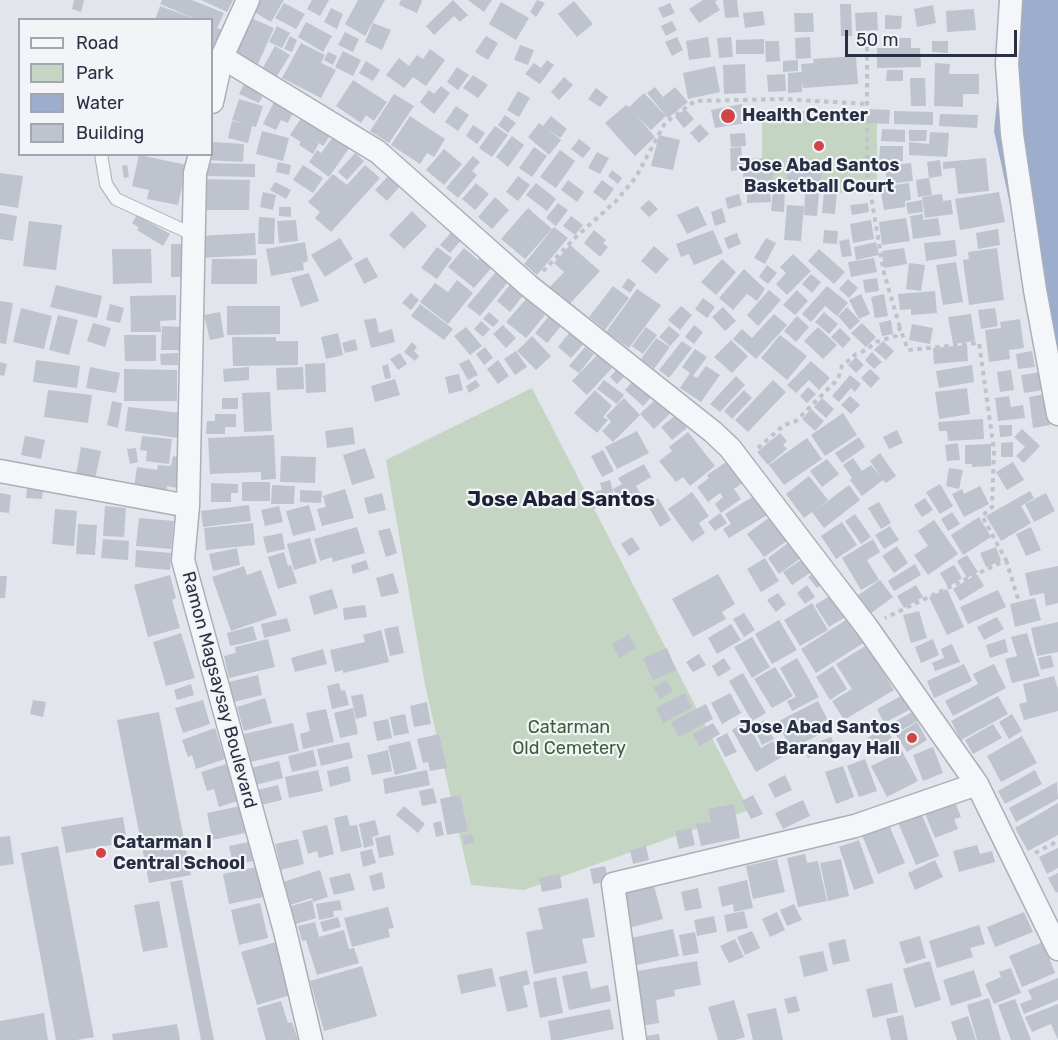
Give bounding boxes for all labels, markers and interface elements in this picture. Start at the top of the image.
legend [18,18,213,156]
scale bar [848,18,1020,56]
text: 50 m [856,29,899,51]
text: Road [76,32,119,54]
text: Park [76,62,113,84]
text: Water [76,92,124,114]
place label: Health Center [742,105,868,127]
marker: Health Center [719,107,737,125]
text: Building [76,122,144,144]
marker: Jose Abad Santos Basketball Court [812,139,826,153]
place label: Jose Abad Santos Basketball Court [738,155,900,198]
district label: Jose Abad Santos [467,487,655,513]
street label: Ramon Magsaysay Boulevard [177,569,261,811]
park label: Catarman Old Cemetery [512,717,626,760]
place label: Jose Abad Santos Barangay Hall [739,717,900,760]
marker: Jose Abad Santos Barangay Hall [905,731,919,745]
place label: Catarman I Central School [113,832,245,874]
marker: Catarman I Central School [94,846,108,860]

